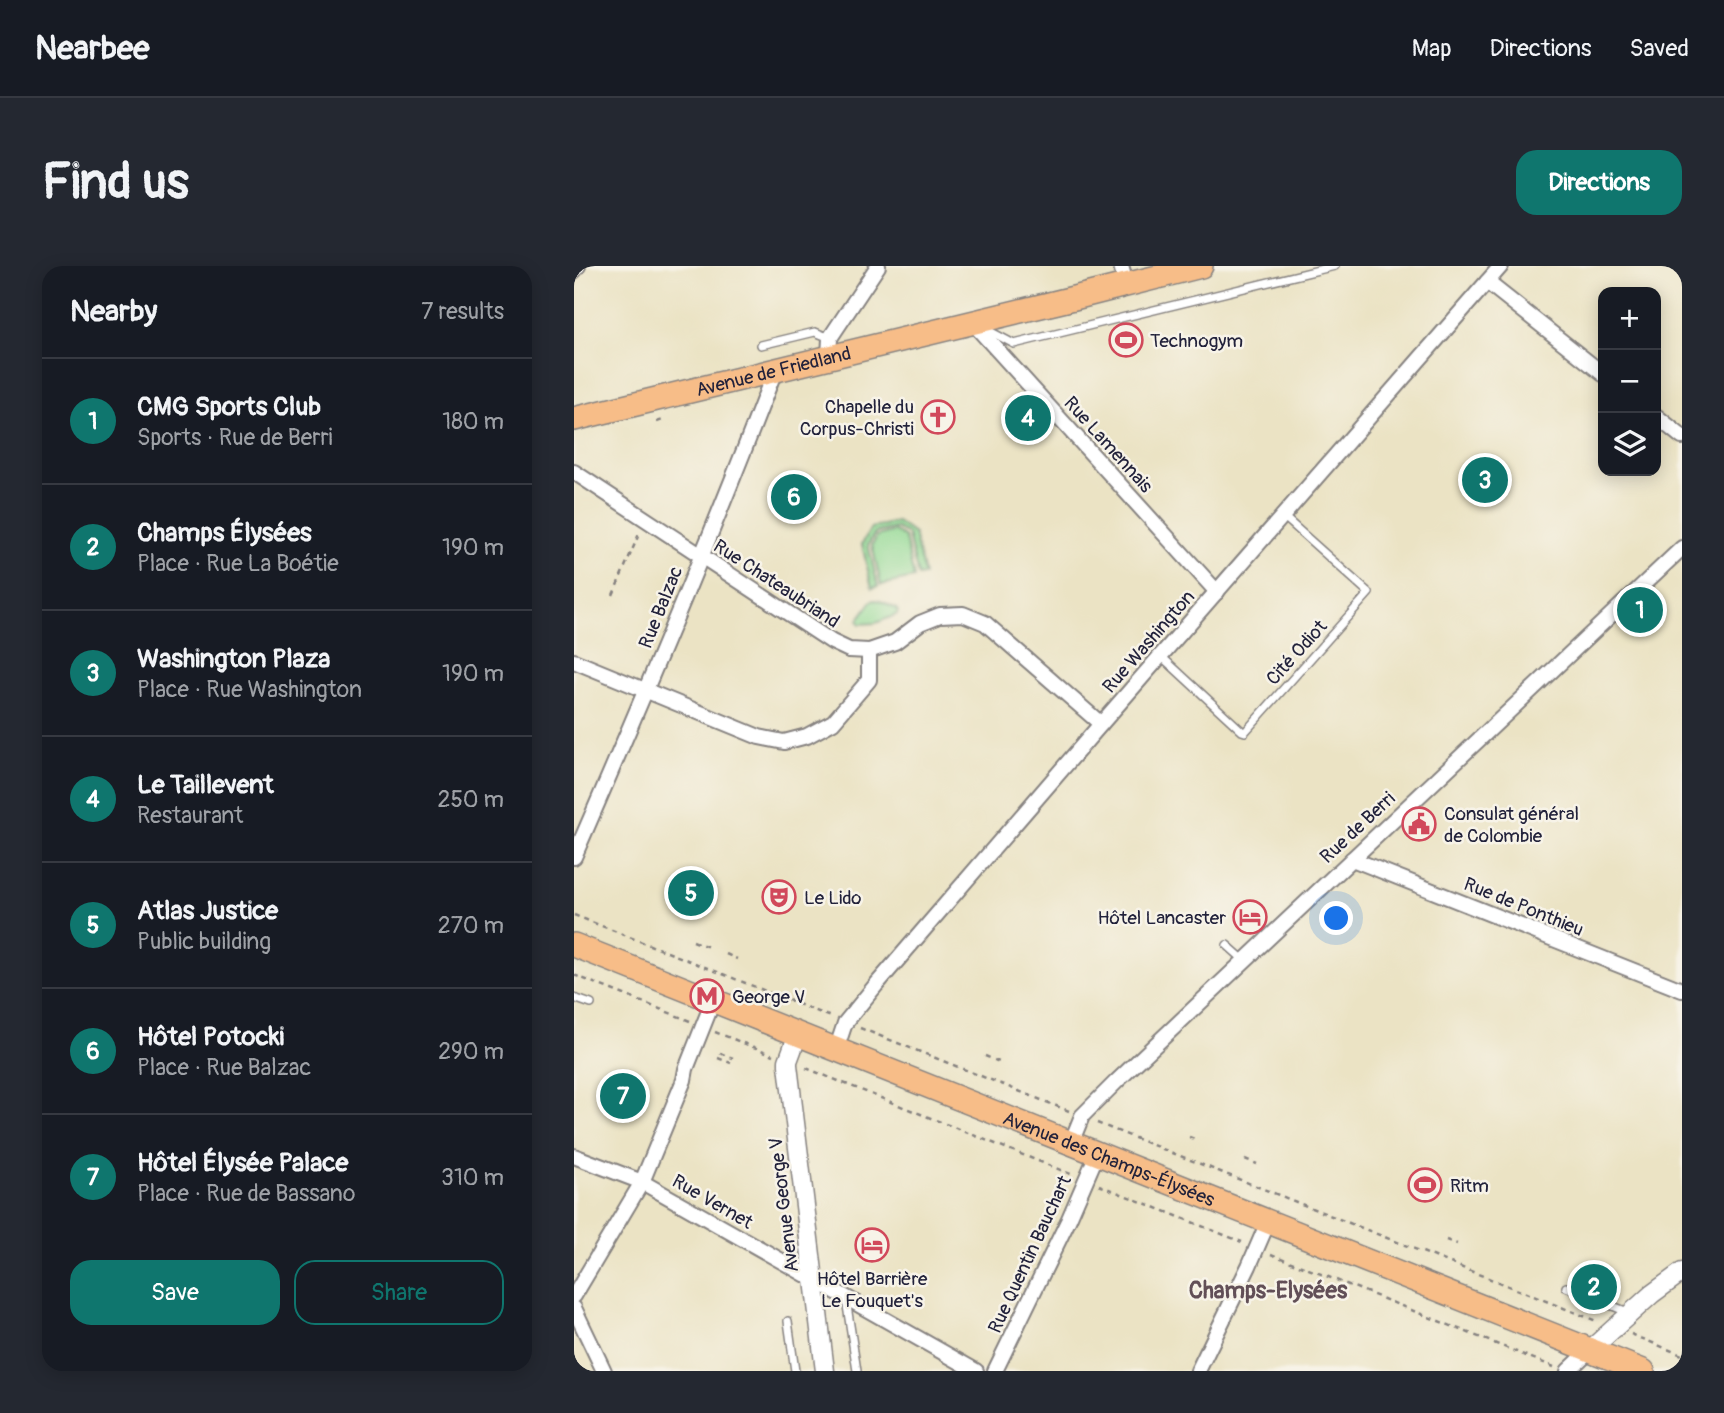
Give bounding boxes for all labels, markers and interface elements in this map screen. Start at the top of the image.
text: Nearbee [35,28,149,69]
text: Map [1412,34,1452,63]
text: Directions [1490,34,1591,63]
text: Saved [1629,34,1689,63]
button: Directions [1516,150,1682,215]
text: Find us [42,152,189,213]
map controls [1598,287,1661,476]
button: + [1598,287,1661,350]
text: Nearby [70,293,157,330]
text: 7 results [421,297,504,326]
sports icon: Technogym [1107,321,1145,359]
place label: Technogym [1150,329,1243,353]
street label: Avenue de Friedland [693,341,853,402]
button: − [1598,350,1661,413]
text: CMG Sports Club [137,391,321,423]
street label: Rue Lamennais [1059,391,1158,498]
pin: 4 [1005,392,1051,444]
place label: Chapelle du Corpus-Christi [800,395,914,441]
church icon: Chapelle du Corpus-Christi [919,398,957,436]
text: 1 [89,407,98,436]
text: 180 m [442,407,504,436]
button: layers [1598,413,1661,476]
text: Sports · Rue de Berri [137,423,333,452]
pin: 3 [1462,454,1508,506]
pin: 6 [771,471,817,523]
text: Champs Élysées [137,517,312,549]
text: 2 [87,533,99,562]
text: 190 m [442,533,504,562]
street label: Rue Chateaubriand [709,534,844,634]
text: Place · Rue La Boétie [137,549,338,578]
street label: Rue Balzac [634,562,688,652]
pin: 1 [1617,584,1663,636]
street label: Rue Washington [1098,585,1200,698]
street label: Cité Odiot [1261,615,1333,690]
text: Washington Plaza [137,643,330,675]
text: 3 [87,659,99,688]
text: 190 m [442,659,504,688]
text: Place · Rue Washington [137,675,362,704]
text: Le Taillevent [137,769,274,801]
text: 4 [86,785,100,814]
text: 250 m [438,785,504,814]
street label: Rue de Berri [1315,787,1400,869]
text: Restaurant [137,801,243,830]
place label: Consulat général de Colombie [1444,802,1579,848]
public building icon: Consulat général de Colombie [1400,805,1438,843]
pin: 5 [668,867,714,919]
street label: Rue de Ponthieu [1460,872,1587,942]
theatre icon: Le Lido [760,878,798,916]
place label: Le Lido [804,886,861,910]
text: Atlas Justice [137,895,278,927]
hotel icon: Hôtel Lancaster [1231,898,1269,936]
your location [1319,901,1353,935]
place label: Hôtel Lancaster [1097,906,1226,930]
text: 5 [87,911,99,940]
text: 270 m [438,911,504,940]
text: Public building [137,927,271,956]
metro station icon: George V [688,977,726,1015]
place label: George V [732,985,805,1009]
text: Hôtel Potocki [137,1021,284,1053]
text: 6 [86,1037,100,1066]
text: 290 m [438,1037,504,1066]
text: Place · Rue Balzac [137,1053,311,1082]
pin: 7 [600,1070,646,1122]
street label: Avenue des Champs-Élysées [999,1106,1219,1212]
street label: Avenue George V [764,1136,804,1274]
text: Hôtel Élysée Palace [137,1147,348,1179]
text: 7 [87,1163,99,1192]
text: 310 m [441,1163,504,1192]
sports icon: Ritm [1406,1166,1444,1204]
street label: Rue Vernet [668,1169,757,1235]
street label: Rue Quentin Bauchart [983,1172,1077,1337]
place label: Ritm [1450,1174,1489,1198]
text: Place · Rue de Bassano [137,1179,355,1208]
hotel icon: Hôtel Barrière Le Fouquet's [853,1226,891,1264]
button: Save [70,1260,280,1325]
button: Share [294,1260,504,1325]
pin: 2 [1571,1261,1617,1313]
place label: Hôtel Barrière Le Fouquet's [817,1267,928,1313]
district label: Champs-Elysées [1189,1276,1348,1305]

